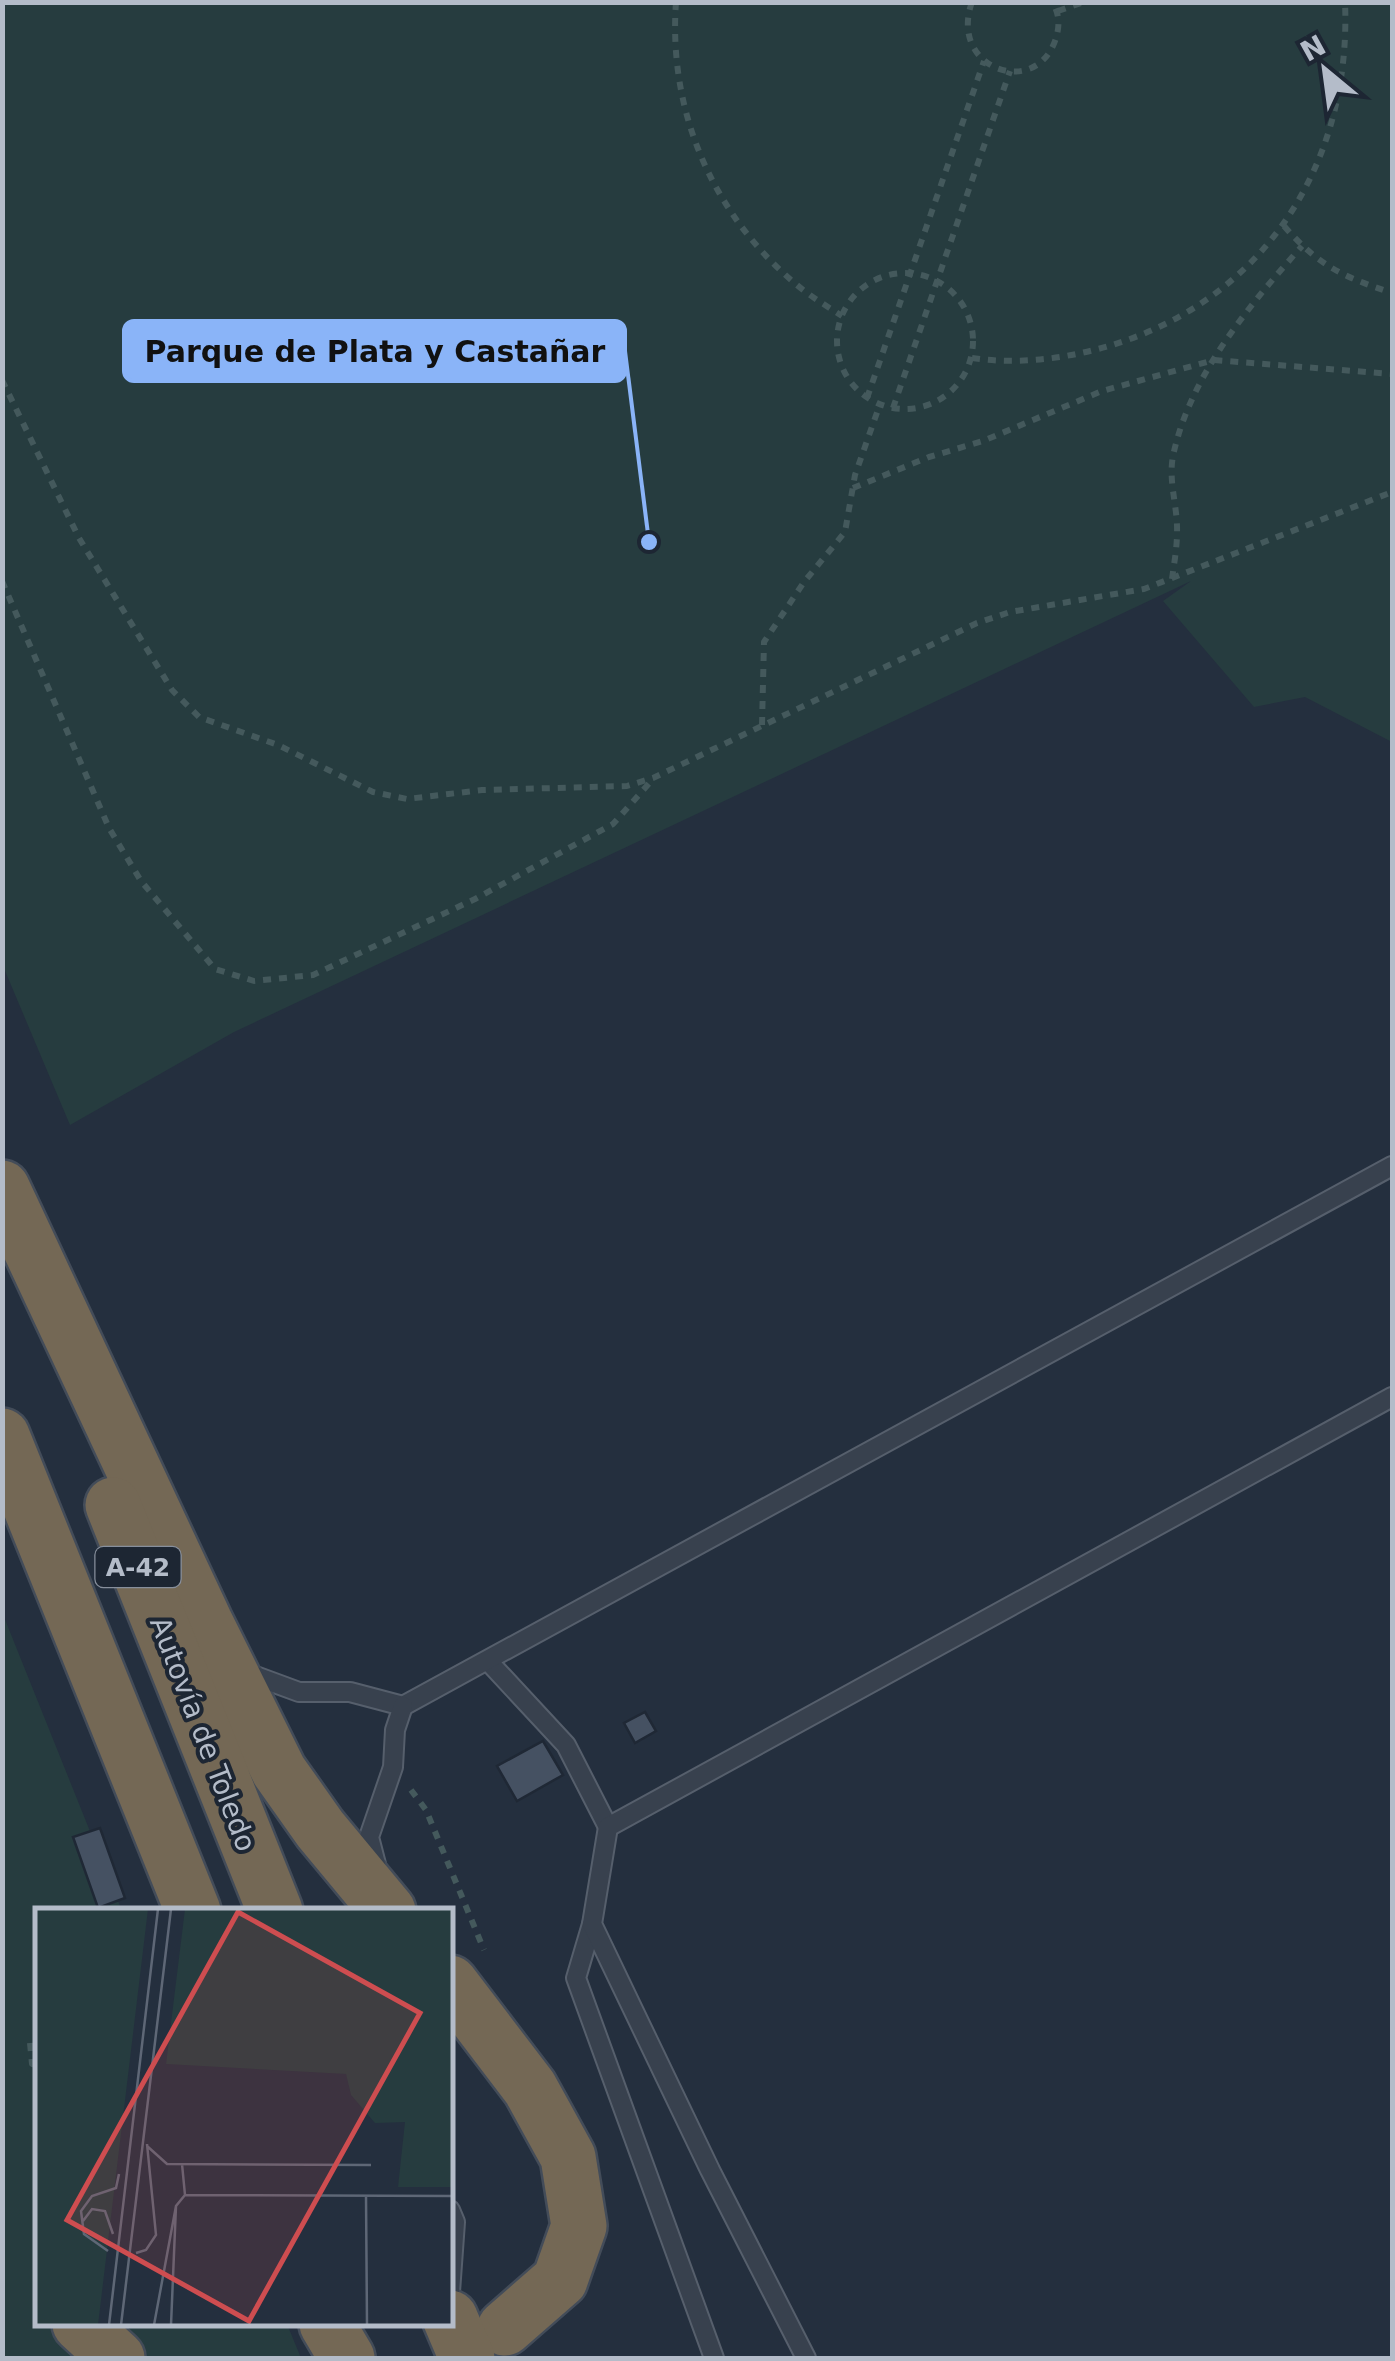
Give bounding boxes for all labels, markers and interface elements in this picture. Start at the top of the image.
north arrow [1275,20,1375,120]
text: N [1295,28,1331,69]
callout: Parque de Plata y Castañar [124,321,625,381]
text: Parque de Plata y Castañar [145,334,606,369]
road number: A-42 [96,1547,180,1587]
street label: Autovía de Toledo [143,1612,263,1856]
inset map [35,1908,452,2326]

